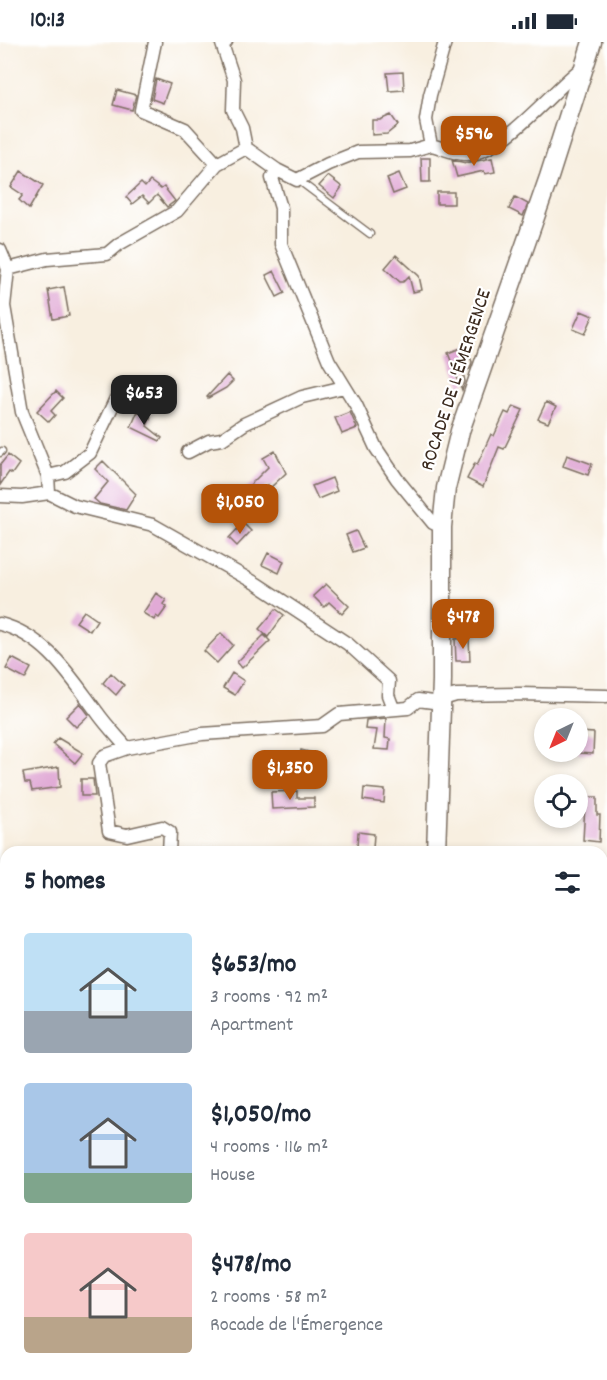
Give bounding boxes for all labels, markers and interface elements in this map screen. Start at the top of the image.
text: 10:13 [30,6,65,37]
pin: $596 [438,116,510,167]
text: $596 [455,121,493,149]
street label: ROCADE DE L'ÉMERGENCE [414,285,500,475]
pin: $653 [108,375,180,426]
text: $653 [125,380,163,408]
pin: $1,050 [191,484,289,535]
text: $1,050 [215,489,265,517]
pin: $478 [427,599,499,650]
text: $478 [446,604,480,632]
north arrow [534,708,588,762]
map controls [534,708,588,828]
pin: $1,350 [241,750,339,801]
text: $1,350 [266,755,314,783]
button: locate [534,774,588,828]
text: 5 homes [24,864,106,901]
icon: filters [551,866,584,899]
text: $653/mo [210,947,296,984]
icon: home [72,957,144,1029]
text: 3 rooms · 92 m² [210,984,328,1012]
text: Apartment [210,1012,293,1040]
text: $1,050/mo [210,1097,311,1134]
icon: home [72,1107,144,1179]
text: 4 rooms · 116 m² [210,1134,328,1162]
text: House [210,1162,255,1190]
text: $478/mo [210,1247,291,1284]
icon: home [72,1257,144,1329]
text: 2 rooms · 58 m² [210,1284,327,1312]
text: Rocade de l'Émergence [210,1312,383,1340]

